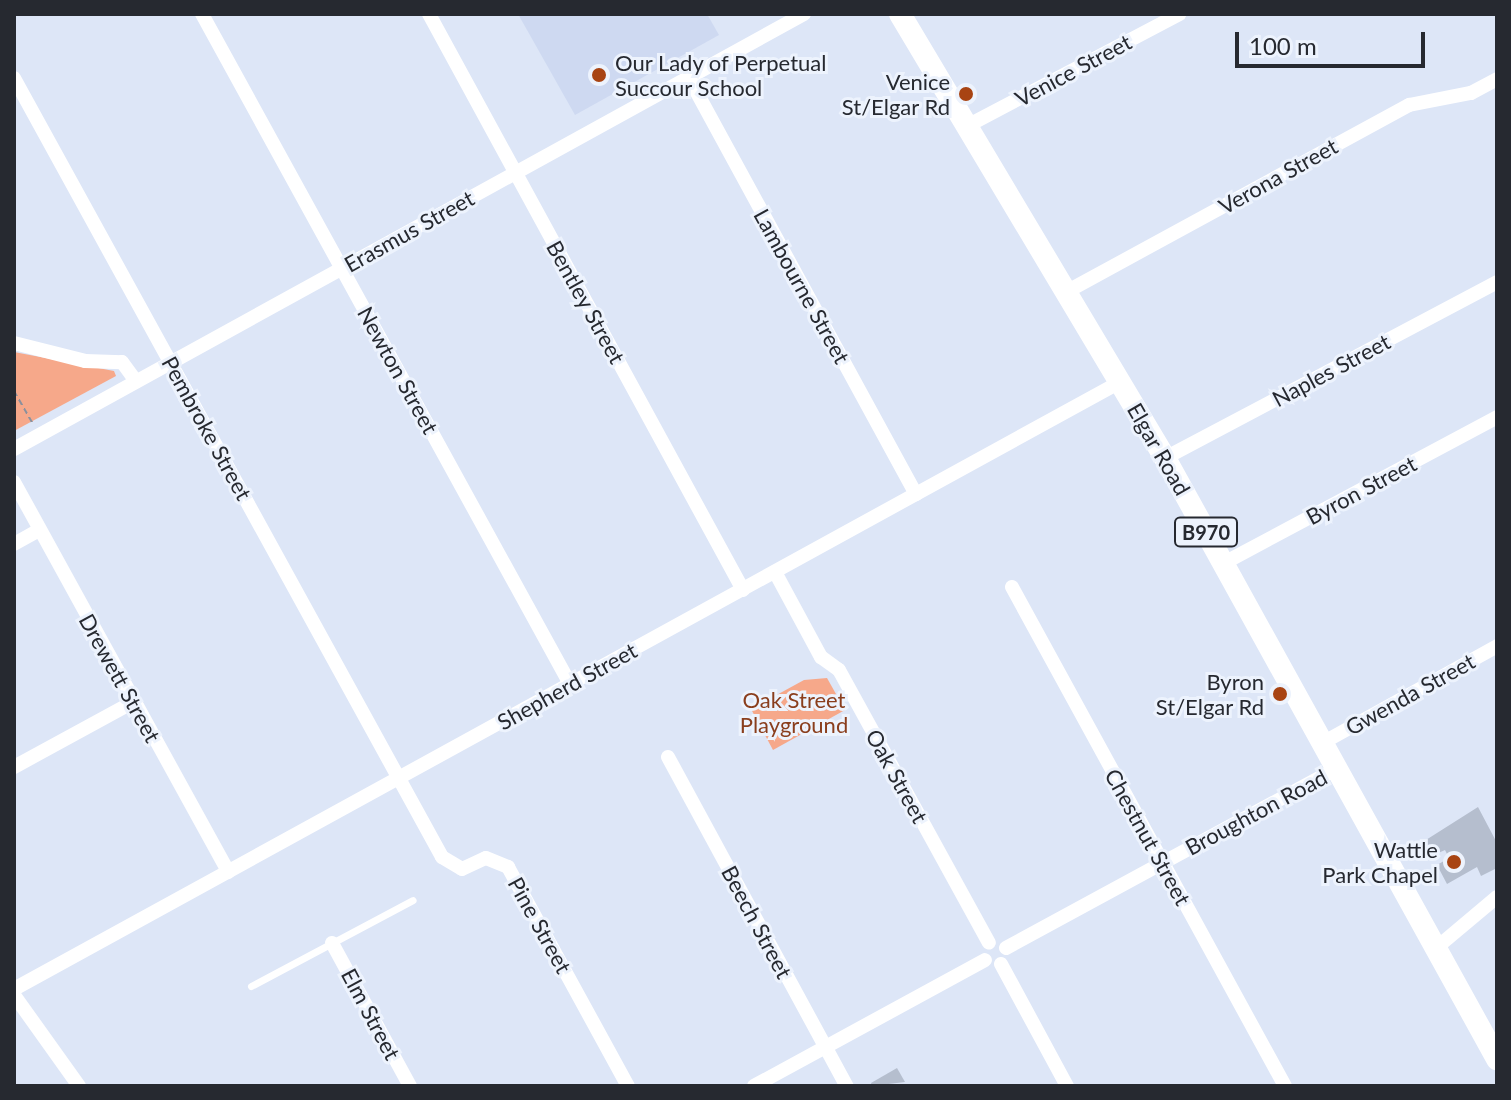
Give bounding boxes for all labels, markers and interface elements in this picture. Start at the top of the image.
scale bar [1239,16,1429,66]
street label: Venice Street [1010,28,1136,112]
text: 100 m [1249,31,1317,60]
place label: Our Lady of Perpetual Succour School [615,49,828,100]
marker: Our Lady of Perpetual Succour School [590,66,608,84]
place label: Venice St/Elgar Rd [841,68,950,120]
marker: Venice St/Elgar Rd [957,85,975,103]
street label: Verona Street [1214,133,1342,219]
street label: Erasmus Street [340,185,478,277]
street label: Lambourne Street [749,204,855,368]
street label: Bentley Street [541,236,631,368]
street label: Newton Street [352,302,444,438]
street label: Naples Street [1268,328,1394,412]
street label: Pembroke Street [157,351,257,505]
street label: Elgar Road [1122,398,1196,500]
street label: Byron Street [1301,450,1421,530]
road number: B970 [1174,516,1238,548]
street label: Drewett Street [74,609,166,747]
street label: Shepherd Street [493,637,641,735]
street label: Gwenda Street [1341,648,1479,740]
place label: Byron St/Elgar Rd [1155,668,1264,720]
marker: Byron St/Elgar Rd [1271,685,1289,703]
park label: Oak Street Playground [740,686,848,738]
street label: Oak Street [860,725,934,827]
street label: Chestnut Street [1100,764,1196,910]
street label: Broughton Road [1181,764,1331,860]
place label: Wattle Park Chapel [1322,836,1438,888]
marker: Wattle Park Chapel [1445,853,1463,871]
street label: Beech Street [716,861,798,983]
street label: Pine Street [503,872,577,978]
street label: Elm Street [336,964,406,1064]

